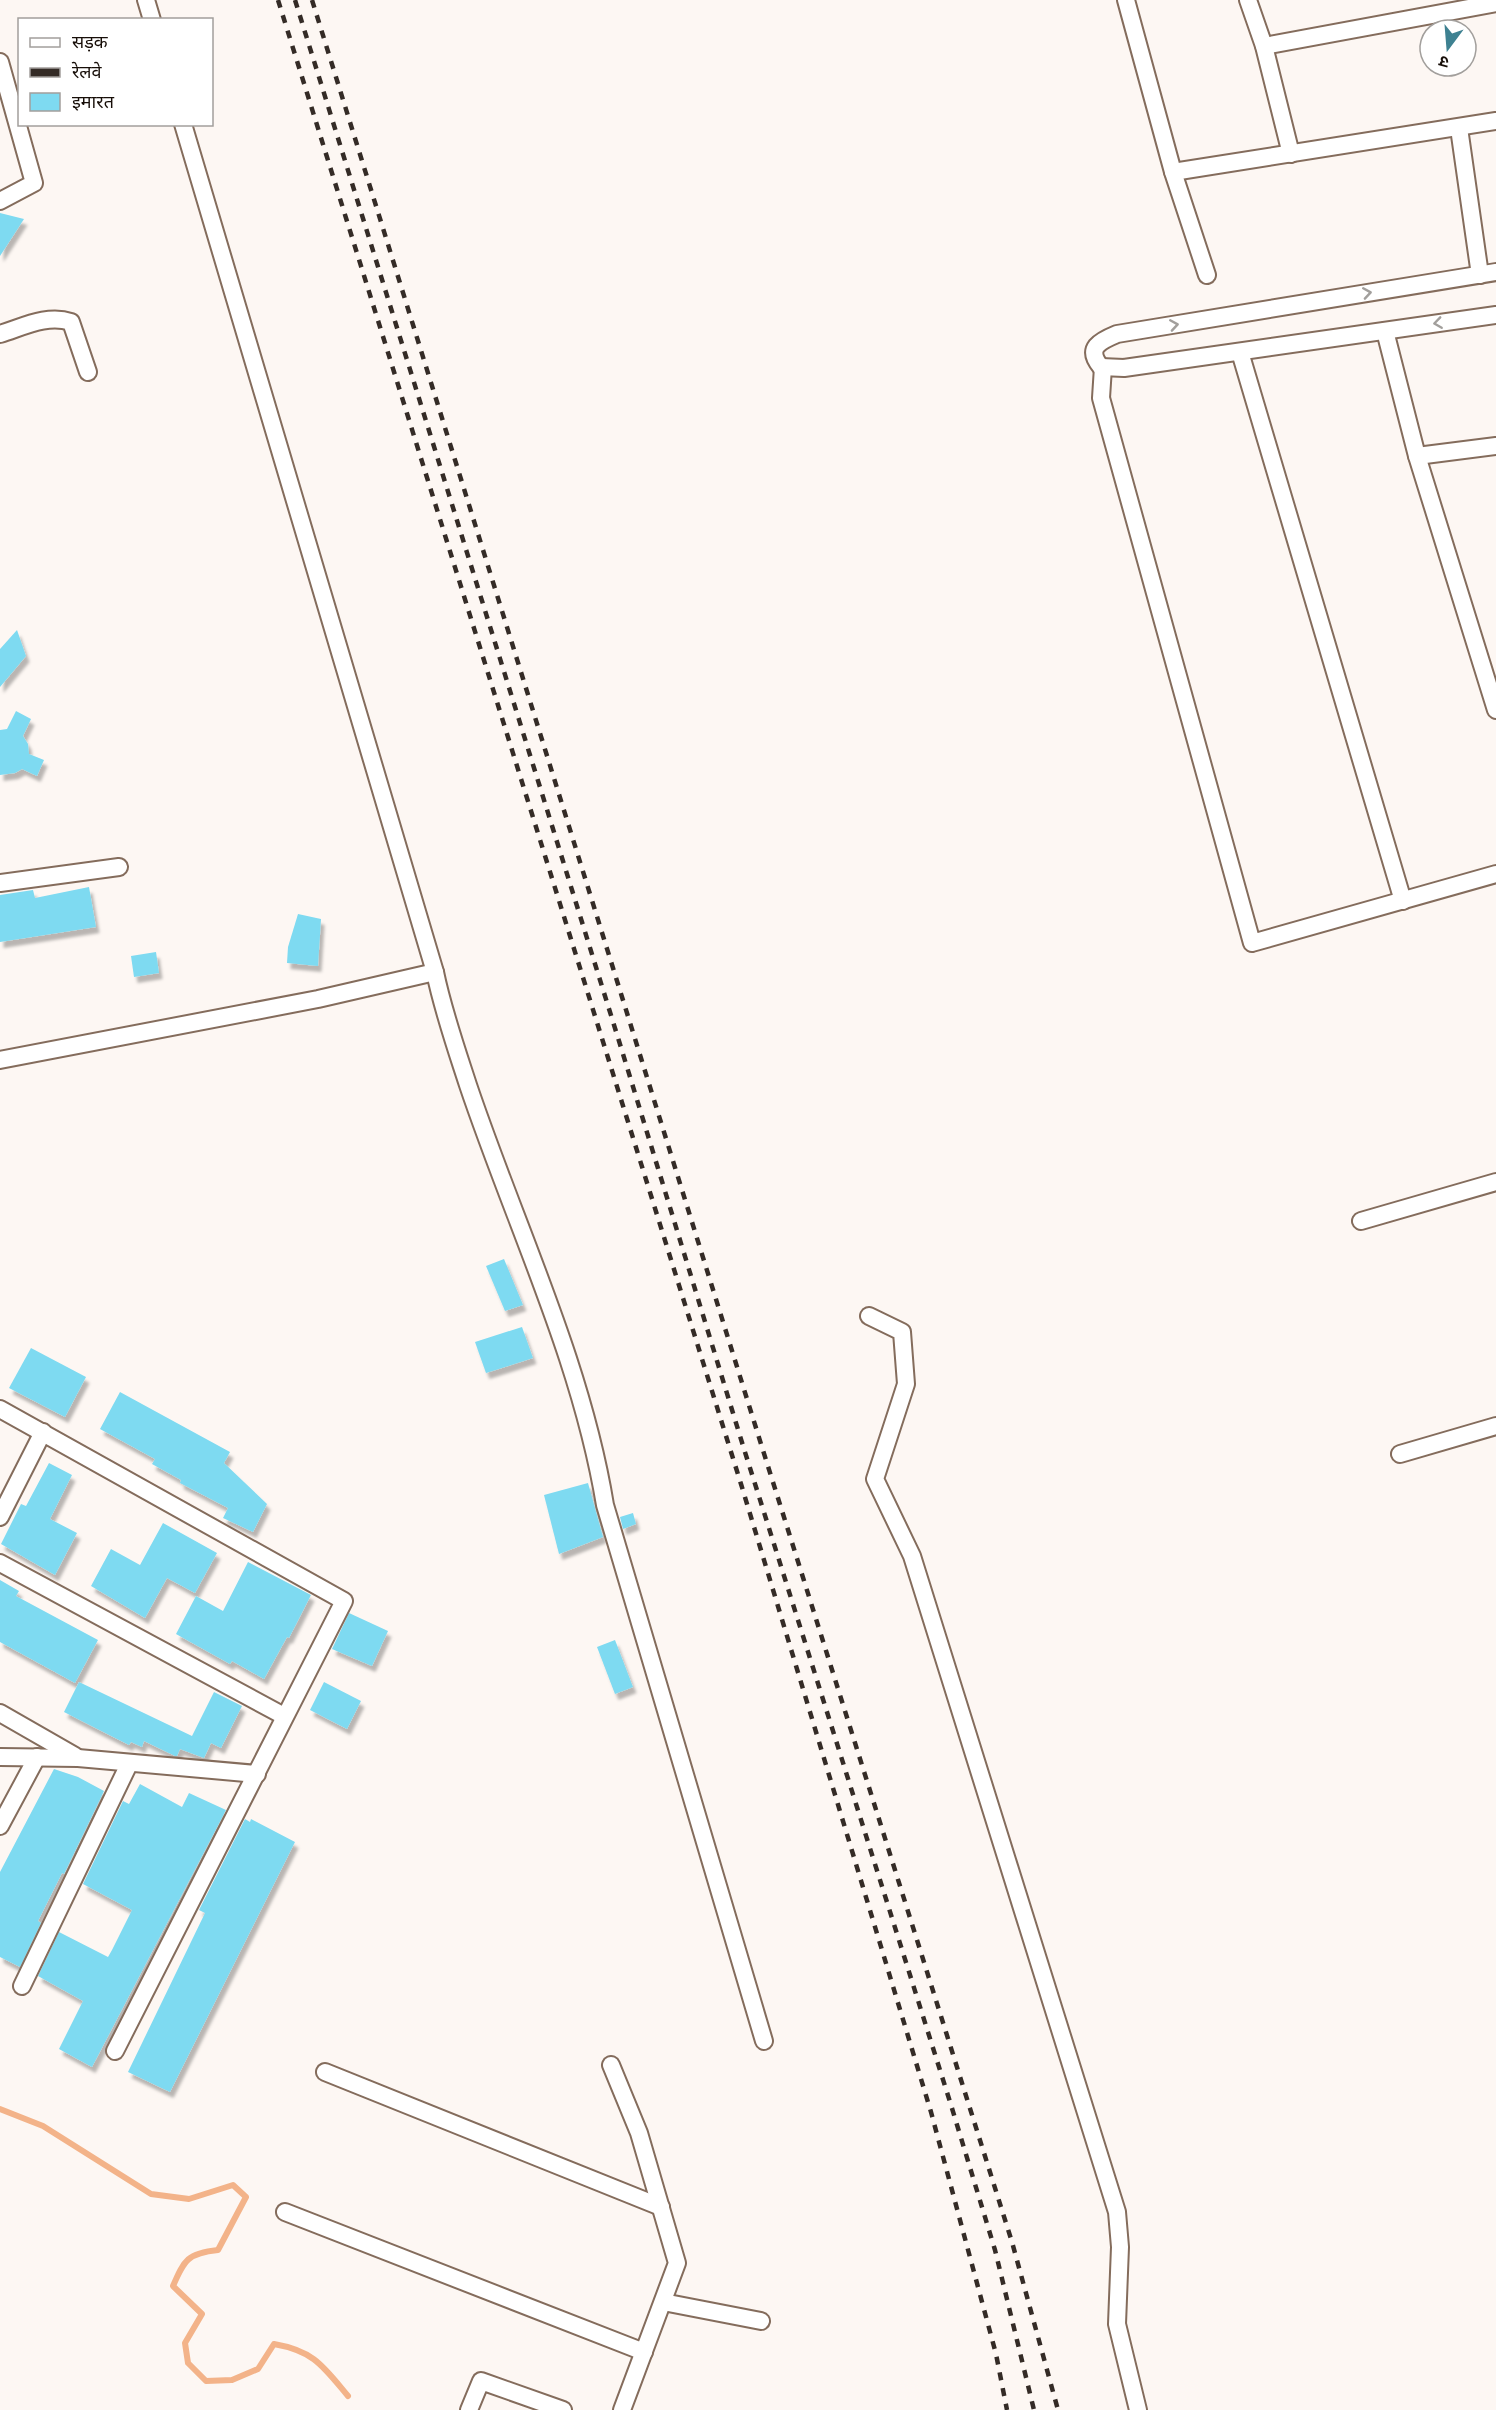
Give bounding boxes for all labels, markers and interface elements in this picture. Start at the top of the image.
legend [18,18,213,126]
north arrow [1418,18,1478,78]
text: सड़क [72,32,109,52]
text: उ [1437,52,1451,71]
text: रेलवे [71,61,103,82]
text: इमारत [72,92,115,112]
one-way arrow [1362,288,1371,300]
one-way arrow [1433,317,1443,329]
one-way arrow [1169,319,1179,332]

